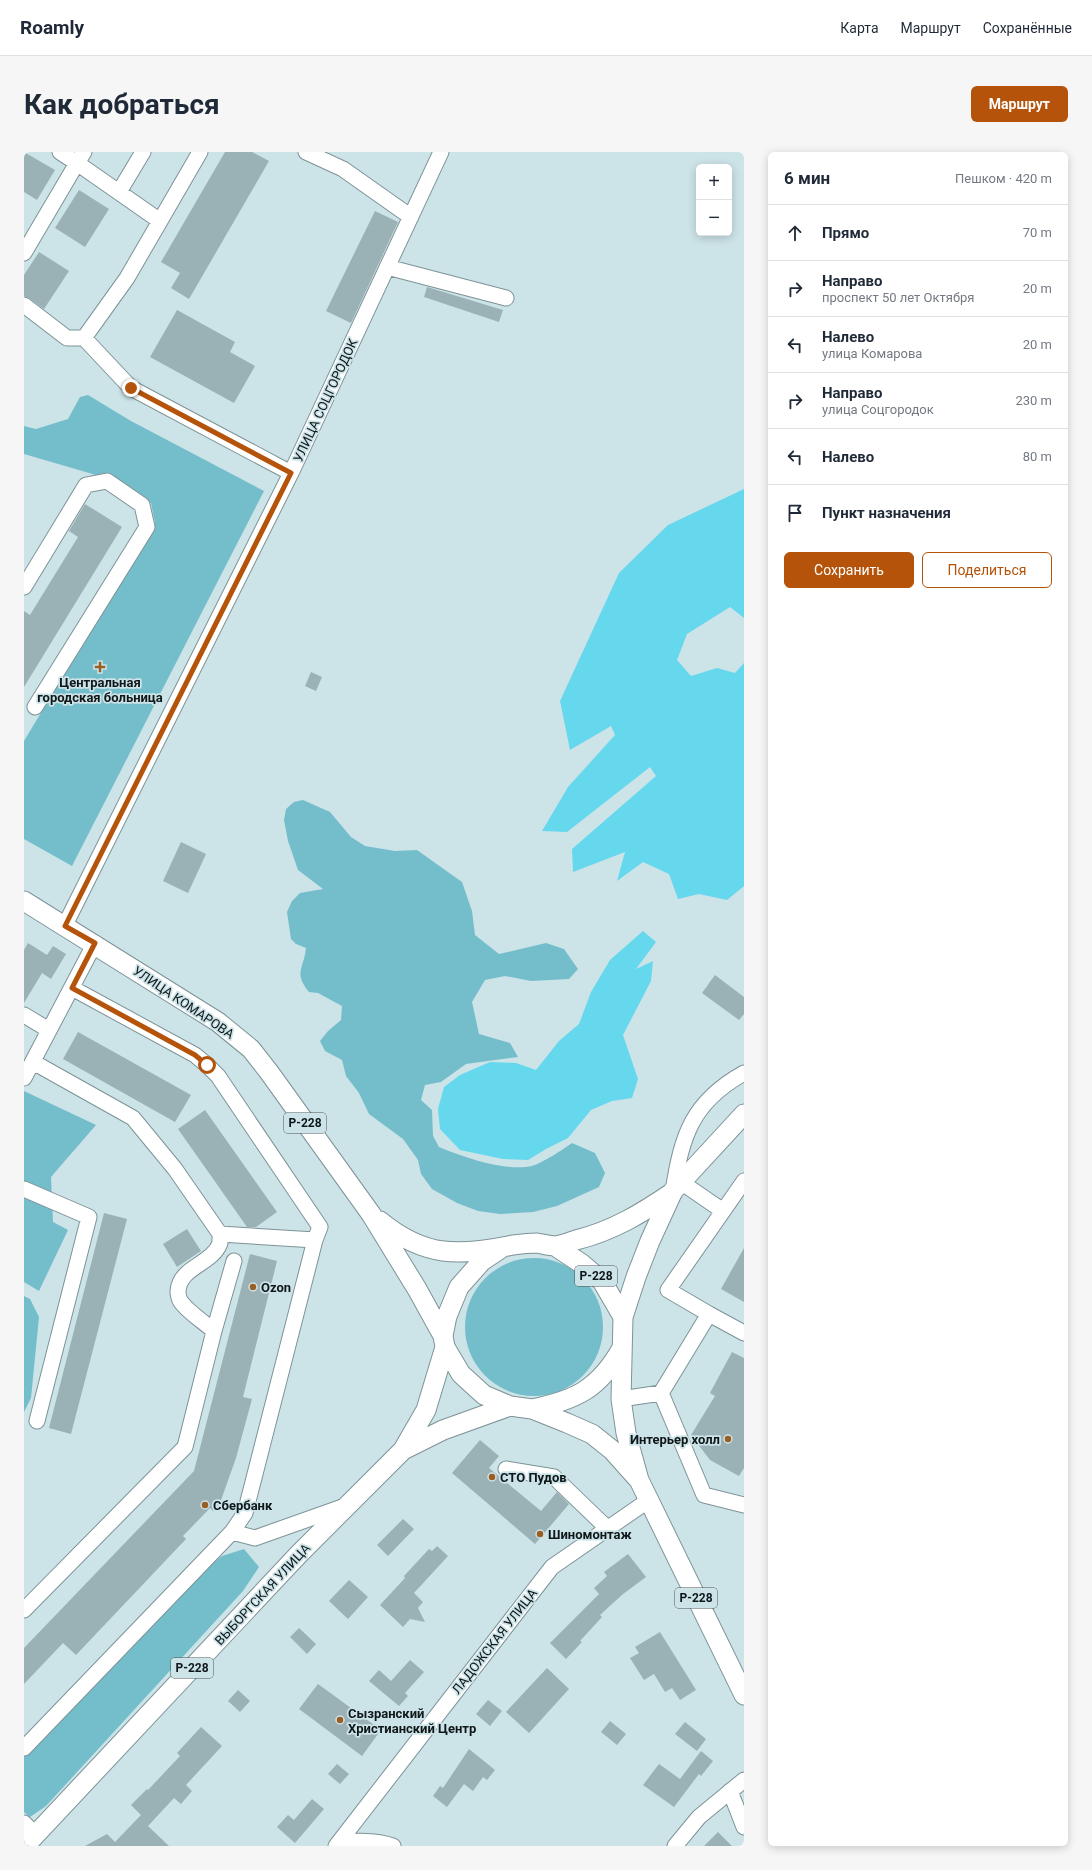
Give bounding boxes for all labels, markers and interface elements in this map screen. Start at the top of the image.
text: Roamly [20,16,84,39]
text: Карта [840,20,879,36]
text: Маршрут [901,20,961,36]
text: Сохранённые [983,20,1072,36]
button: Маршрут [971,86,1068,122]
text: Как добраться [24,88,220,121]
map controls [696,164,732,236]
button: + [696,164,732,200]
text: 6 мин [784,168,830,188]
text: Пешком · 420 m [955,171,1052,186]
button: − [696,200,732,236]
icon: ahead [784,222,806,244]
text: Прямо [822,224,869,242]
text: 70 m [1023,225,1052,240]
text: Направо [822,272,883,290]
icon: right [784,278,806,300]
text: 20 m [1023,281,1052,296]
text: проспект 50 лет Октября [822,290,974,305]
text: Налево [822,328,874,346]
icon: left [784,334,806,356]
street label: УЛИЦА СОЦГОРОДОК [290,336,361,464]
text: 20 m [1023,337,1052,352]
text: улица Комарова [822,346,922,361]
route end [122,379,140,397]
text: Направо [822,384,883,402]
icon: right [784,390,806,412]
text: 230 m [1015,393,1052,408]
text: улица Соцгородок [822,402,934,417]
icon: left [784,446,806,468]
text: Налево [822,448,874,466]
text: 80 m [1023,449,1052,464]
icon: arrive [784,502,806,524]
text: Пункт назначения [822,504,951,522]
button: Сохранить [784,552,914,588]
button: Поделиться [922,552,1052,588]
marker: Центральная городская больница [94,661,106,673]
place label: Центральная городская больница [37,675,163,705]
street label: УЛИЦА КОМАРОВА [130,963,237,1042]
route start [198,1056,216,1074]
road number: Р-228 [284,1113,326,1133]
road number: Р-228 [575,1266,617,1286]
place label: Ozon [261,1280,291,1295]
marker: Ozon [248,1282,258,1292]
place label: Интерьер холл [630,1432,720,1447]
marker: Интерьер холл [723,1434,733,1444]
place label: СТО Пудов [500,1470,567,1485]
marker: СТО Пудов [487,1472,497,1482]
place label: Сбербанк [213,1498,273,1513]
marker: Сбербанк [200,1500,210,1510]
place label: Шиномонтаж [548,1527,632,1542]
marker: Шиномонтаж [535,1529,545,1539]
street label: ВЫБОРГСКАЯ УЛИЦА [212,1540,313,1648]
street label: ЛАДОЖСКАЯ УЛИЦА [449,1585,540,1697]
road number: Р-228 [675,1588,717,1608]
road number: Р-228 [171,1658,213,1678]
place label: Сызранский Христианский Центр [348,1706,476,1736]
marker: Сызранский Христианский Центр [335,1715,345,1725]

